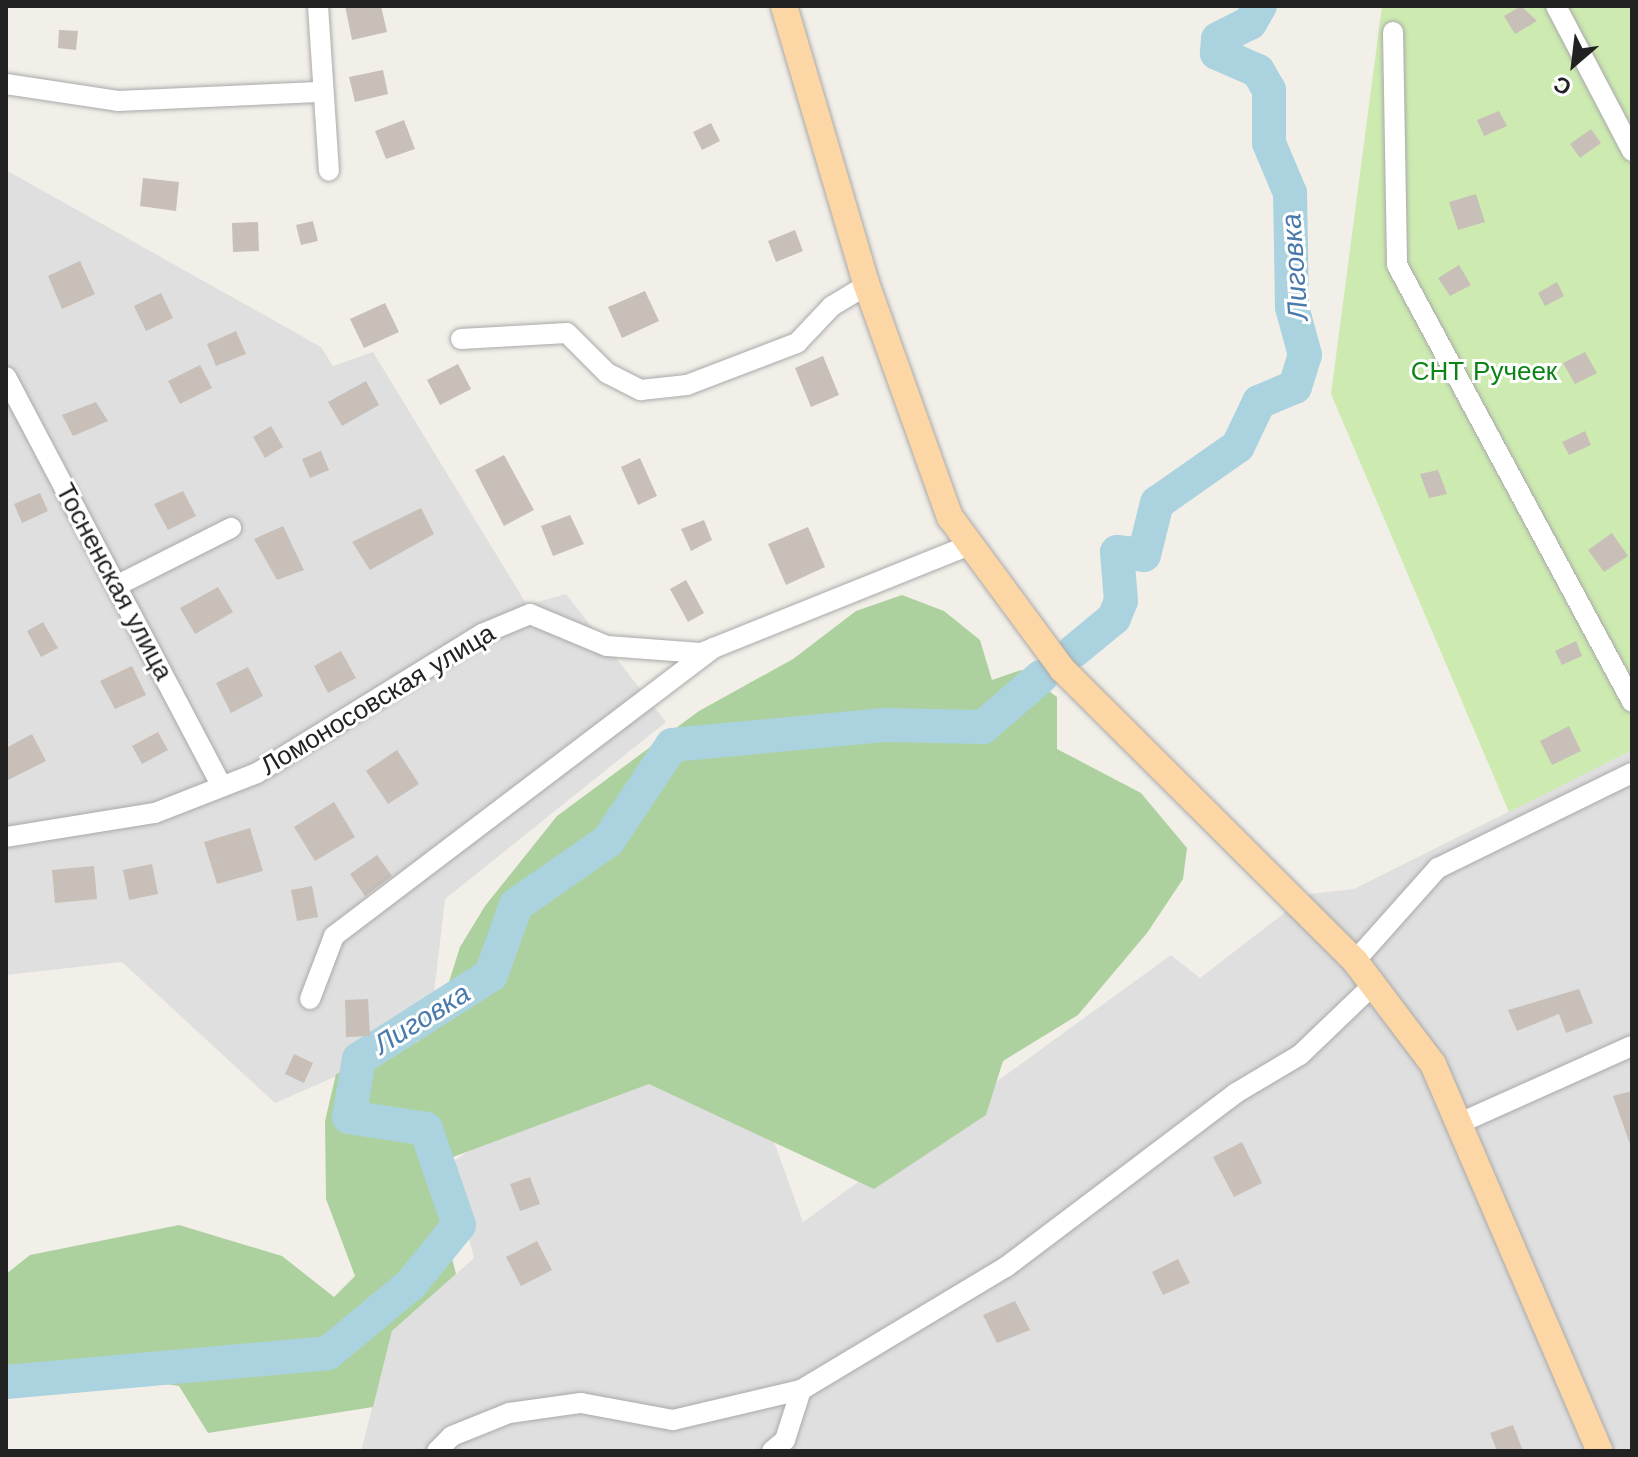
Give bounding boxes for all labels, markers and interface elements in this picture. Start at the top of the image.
north arrow [1534,24,1614,104]
text: С [1550,71,1575,100]
water label: Лиговка [1275,212,1315,322]
park label: СНТ Ручеек [1411,356,1557,388]
street label: Тосненская улица [49,478,179,686]
street label: Ломоносовская улица [255,618,501,782]
water label: Лиговка [368,976,476,1062]

